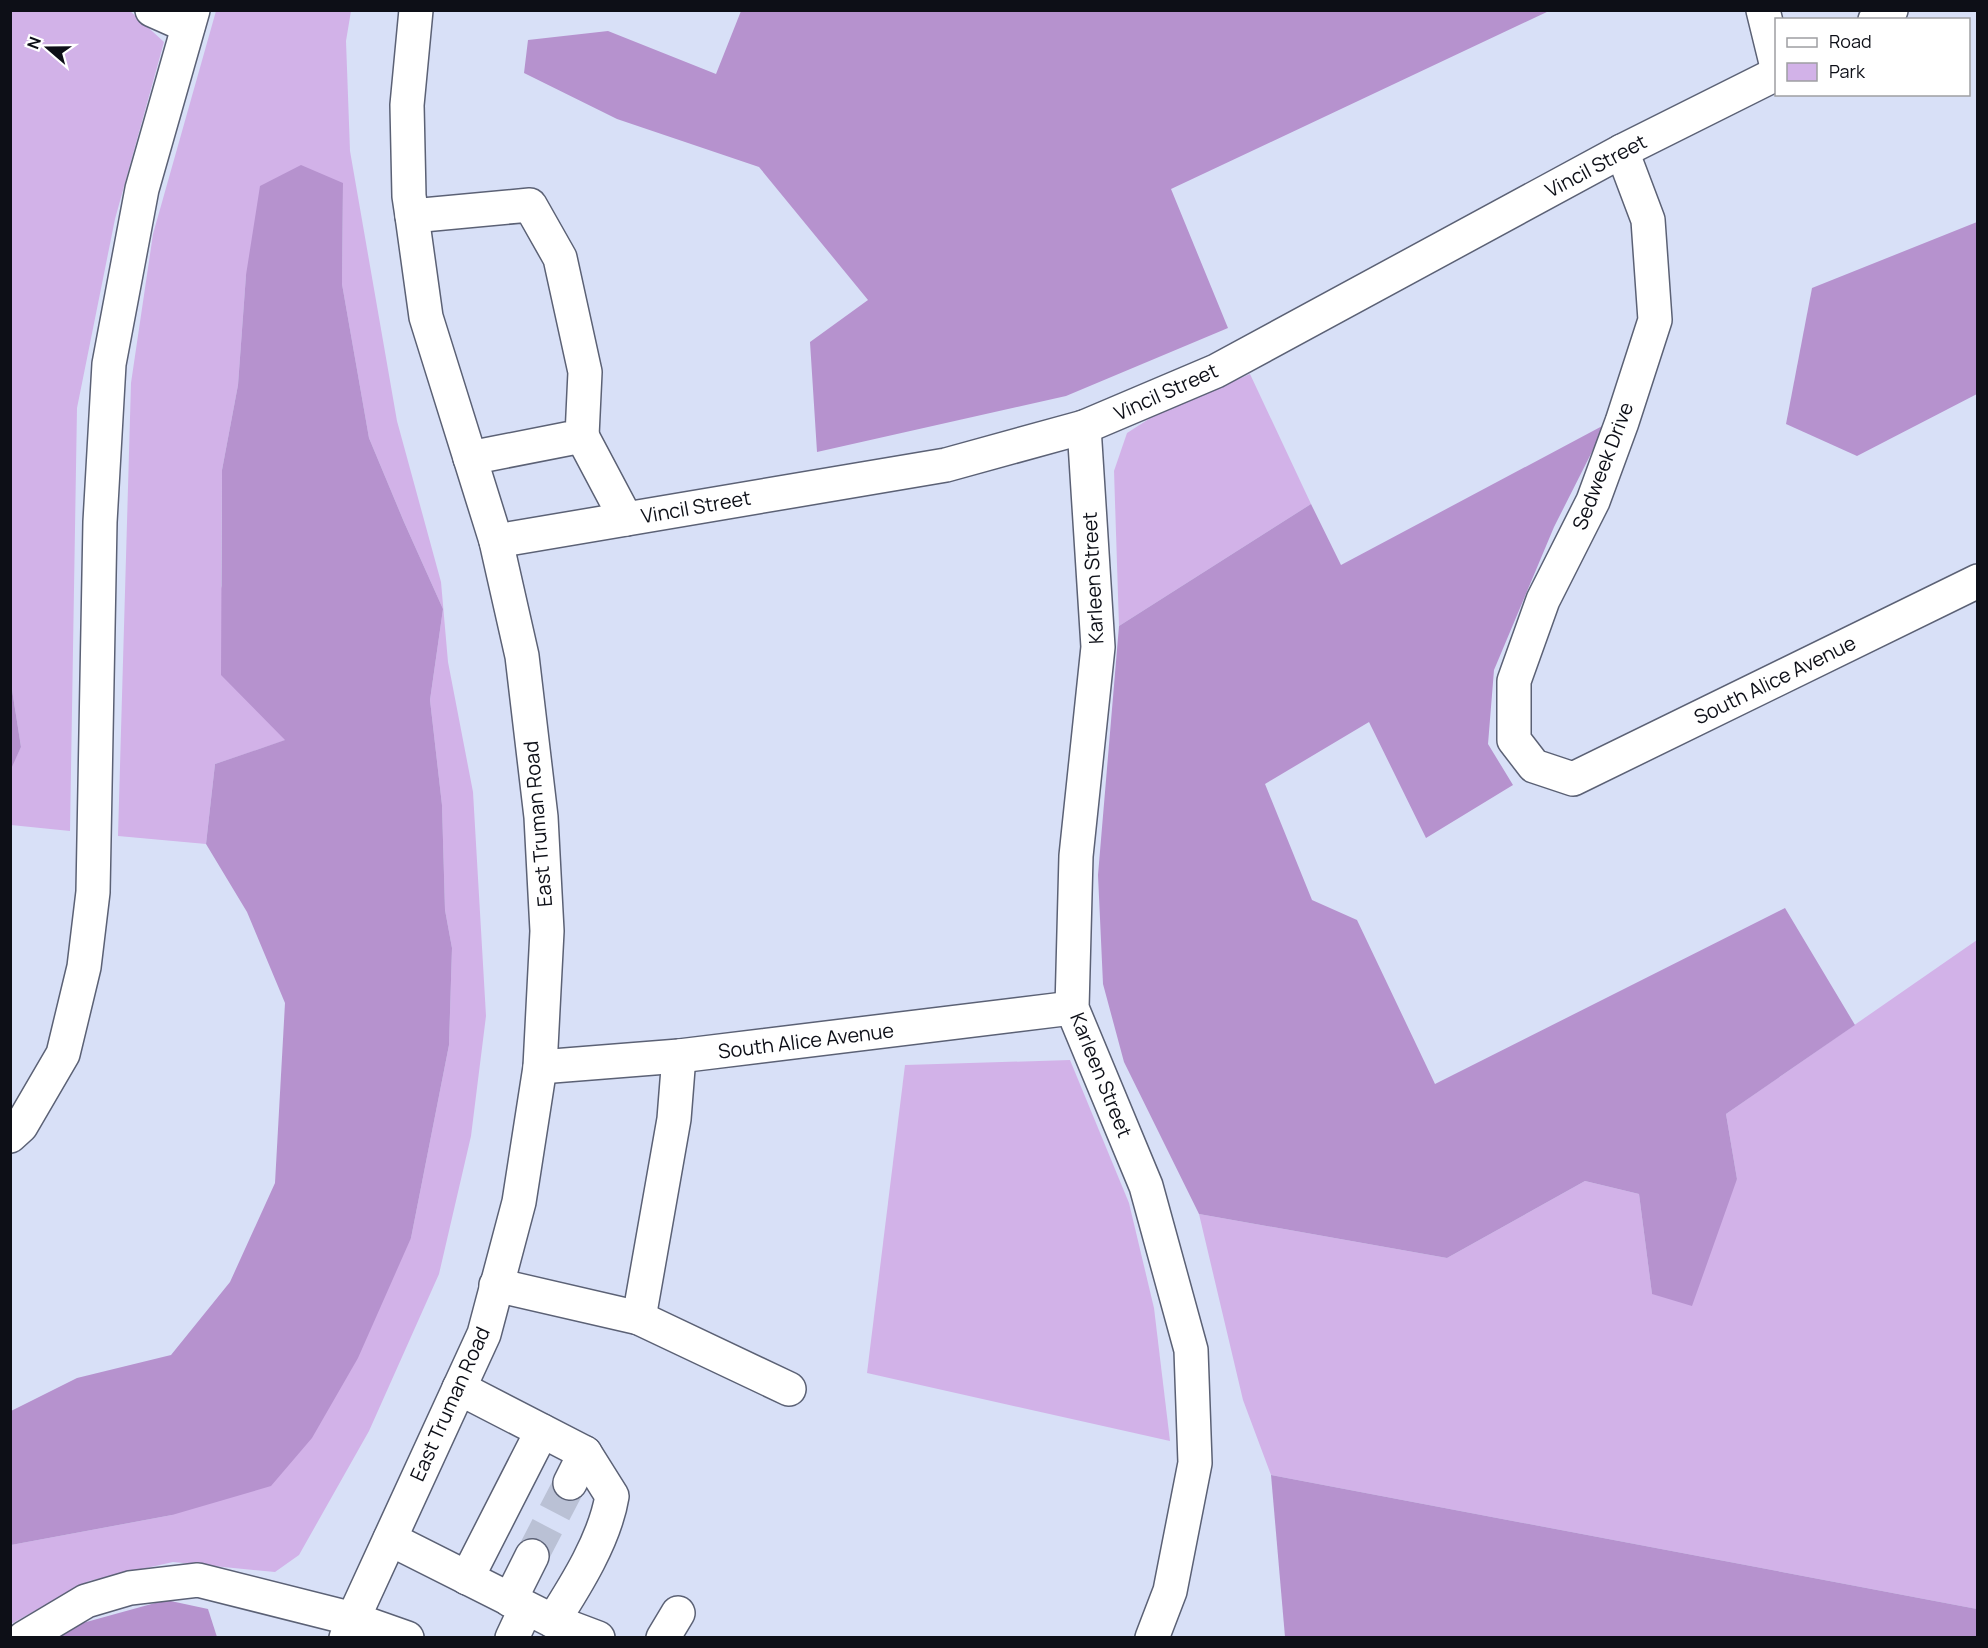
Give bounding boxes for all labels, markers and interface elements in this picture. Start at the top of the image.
north arrow [18,18,78,78]
legend [1775,18,1970,96]
text: Road [1829,29,1872,53]
text: N [22,34,46,52]
text: Park [1829,59,1866,83]
street label: Vincil Street [1540,128,1651,204]
street label: Vincil Street [1110,357,1222,426]
street label: Sedweek Drive [1566,398,1639,534]
street label: Vincil Street [639,484,753,529]
street label: Karleen Street [1076,511,1109,645]
street label: South Alice Avenue [1689,629,1860,730]
street label: East Truman Road [517,740,558,908]
street label: Karleen Street [1064,1008,1139,1141]
street label: South Alice Avenue [717,1016,895,1065]
street label: East Truman Road [403,1322,496,1485]

